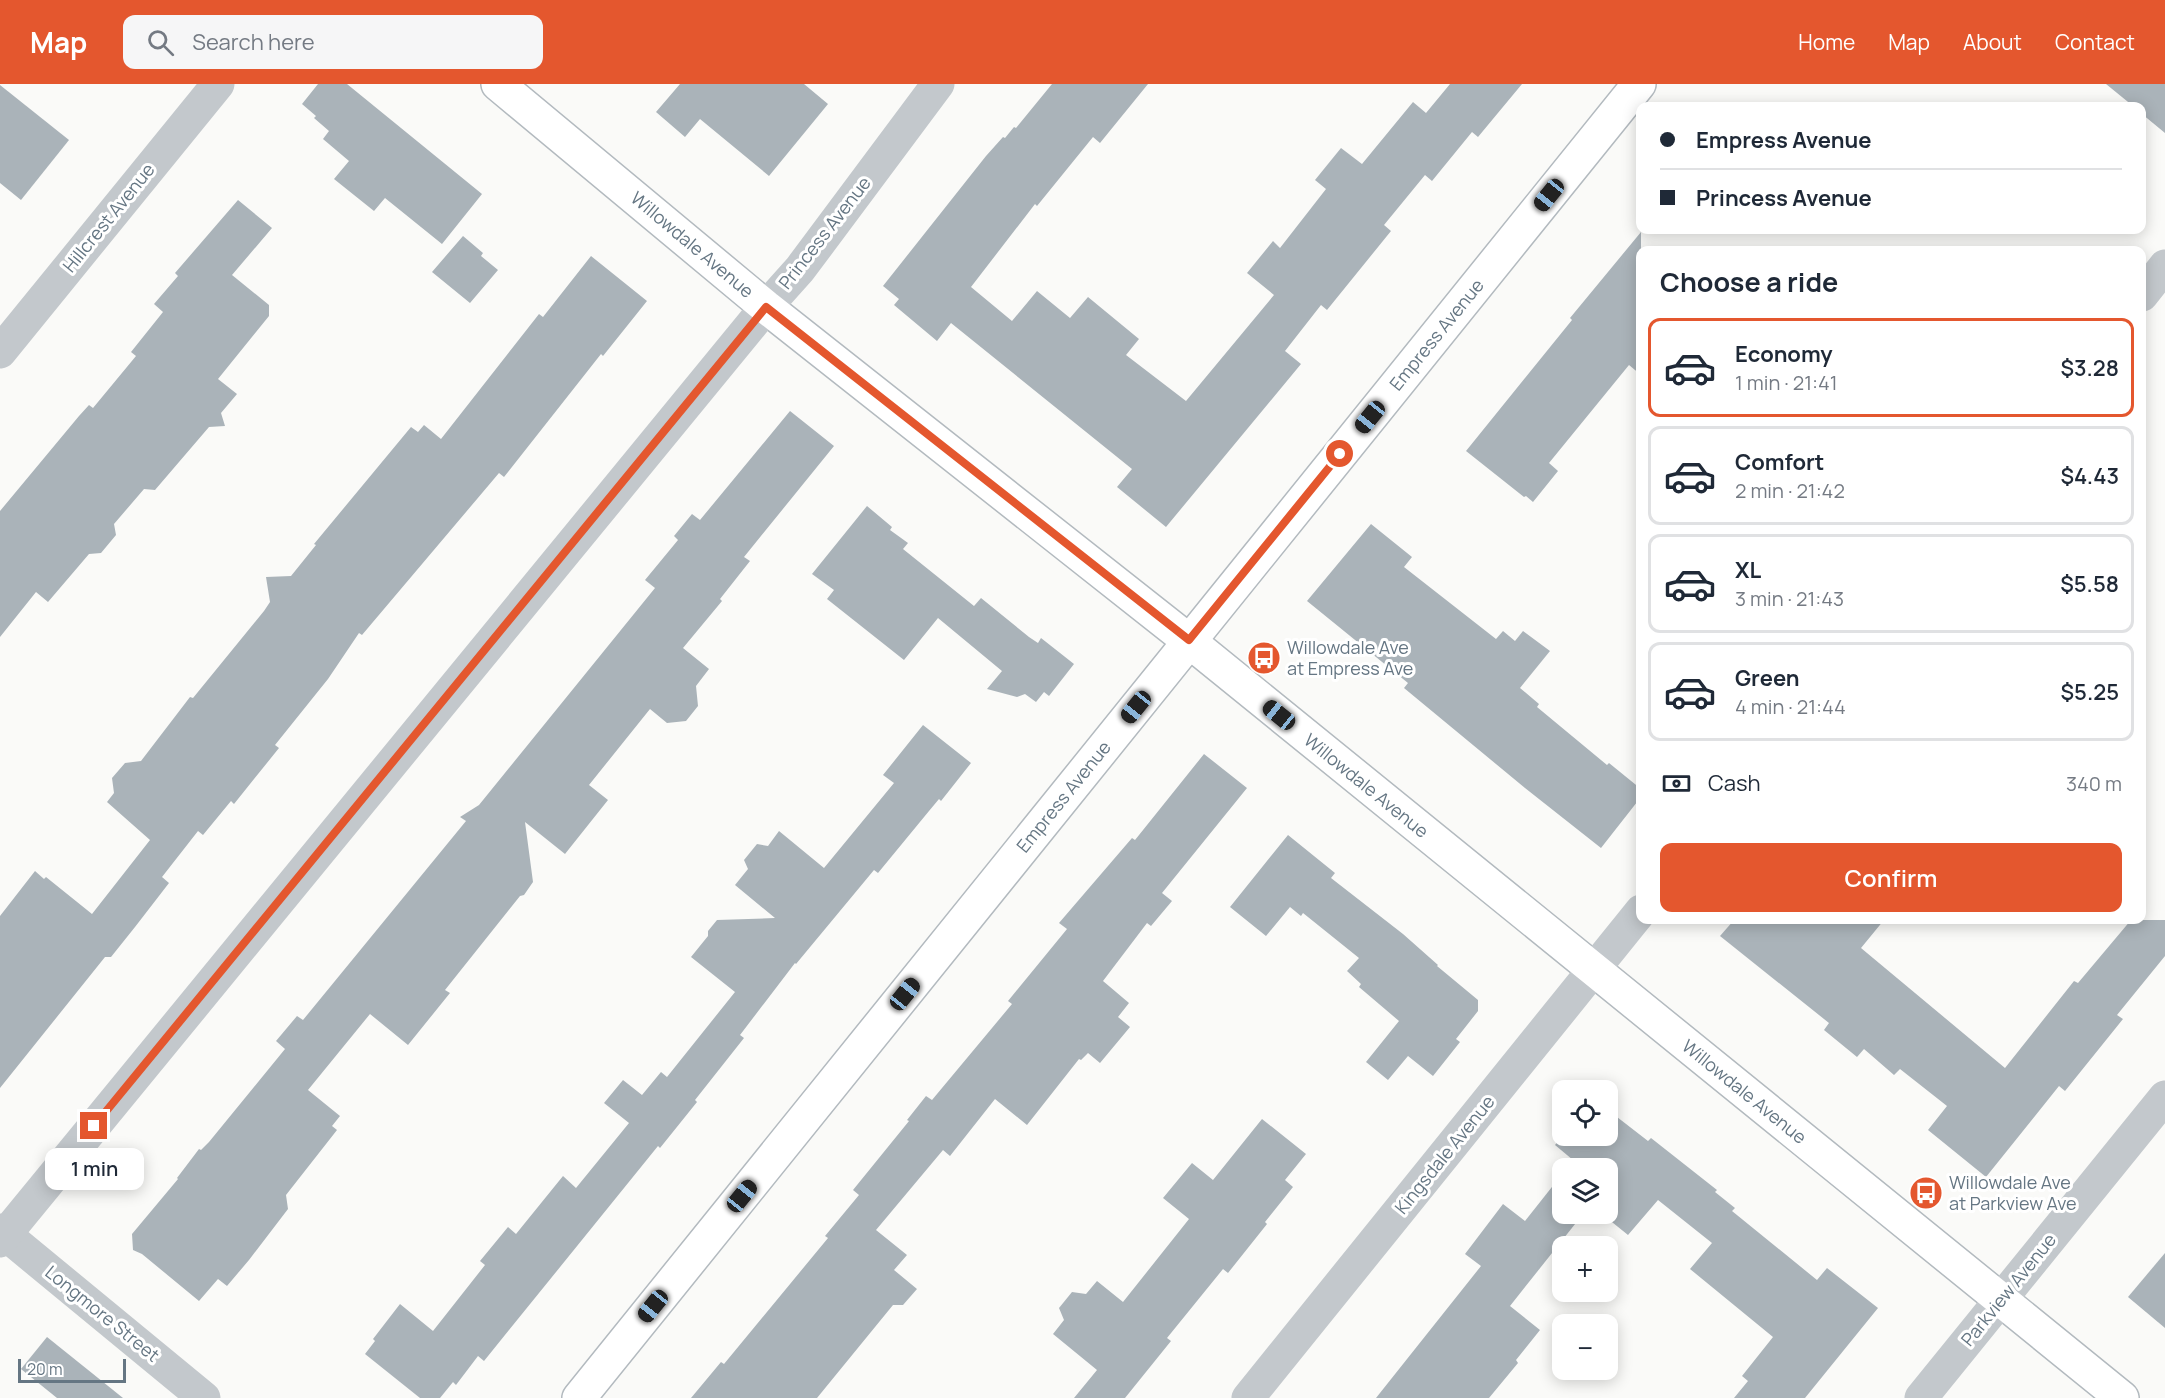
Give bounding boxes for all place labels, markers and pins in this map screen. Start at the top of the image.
place label: Willowdale Ave at Empress Ave [1287,635,1413,680]
bus stop icon: Willowdale Ave at Empress Ave [1246,640,1282,676]
place label: Willowdale Ave at Parkview Ave [1949,1170,2077,1215]
bus stop icon: Willowdale Ave at Parkview Ave [1908,1175,1944,1211]

